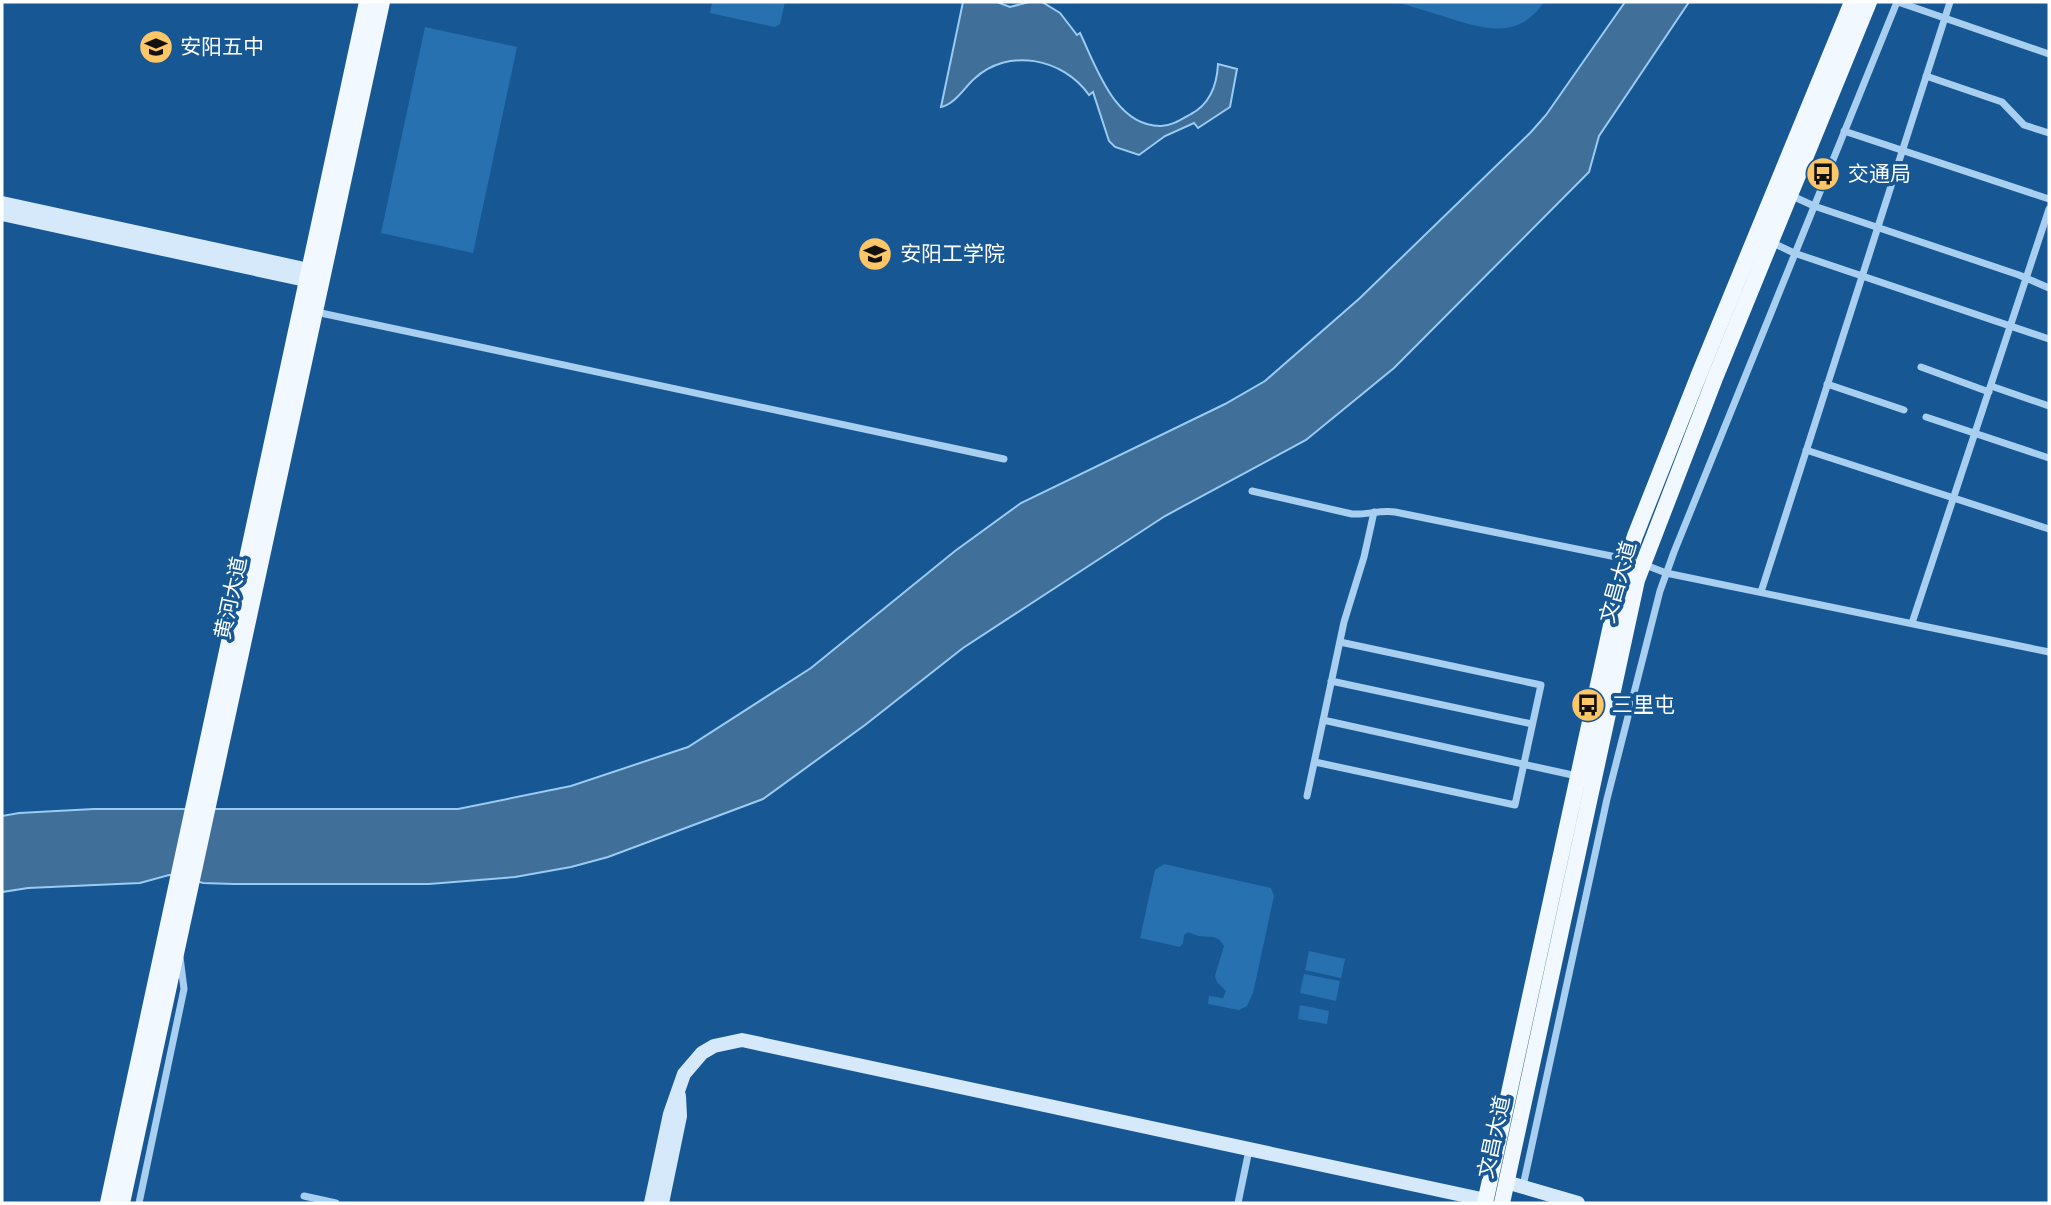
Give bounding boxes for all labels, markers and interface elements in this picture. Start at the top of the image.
school or university icon: 安阳五中 [137,28,175,66]
place label: 安阳五中 [180,35,264,59]
bus stop icon: 交通局 [1804,155,1842,193]
place label: 交通局 [1848,162,1911,186]
school or university icon: 安阳工学院 [856,235,894,273]
place label: 安阳工学院 [900,242,1005,266]
street label: 文昌大道 [1595,538,1641,626]
street label: 黄河大道 [211,554,251,642]
bus stop icon: 三里屯 [1569,686,1607,724]
place label: 三里屯 [1612,693,1675,717]
street label: 文昌大道 [1474,1093,1514,1181]

